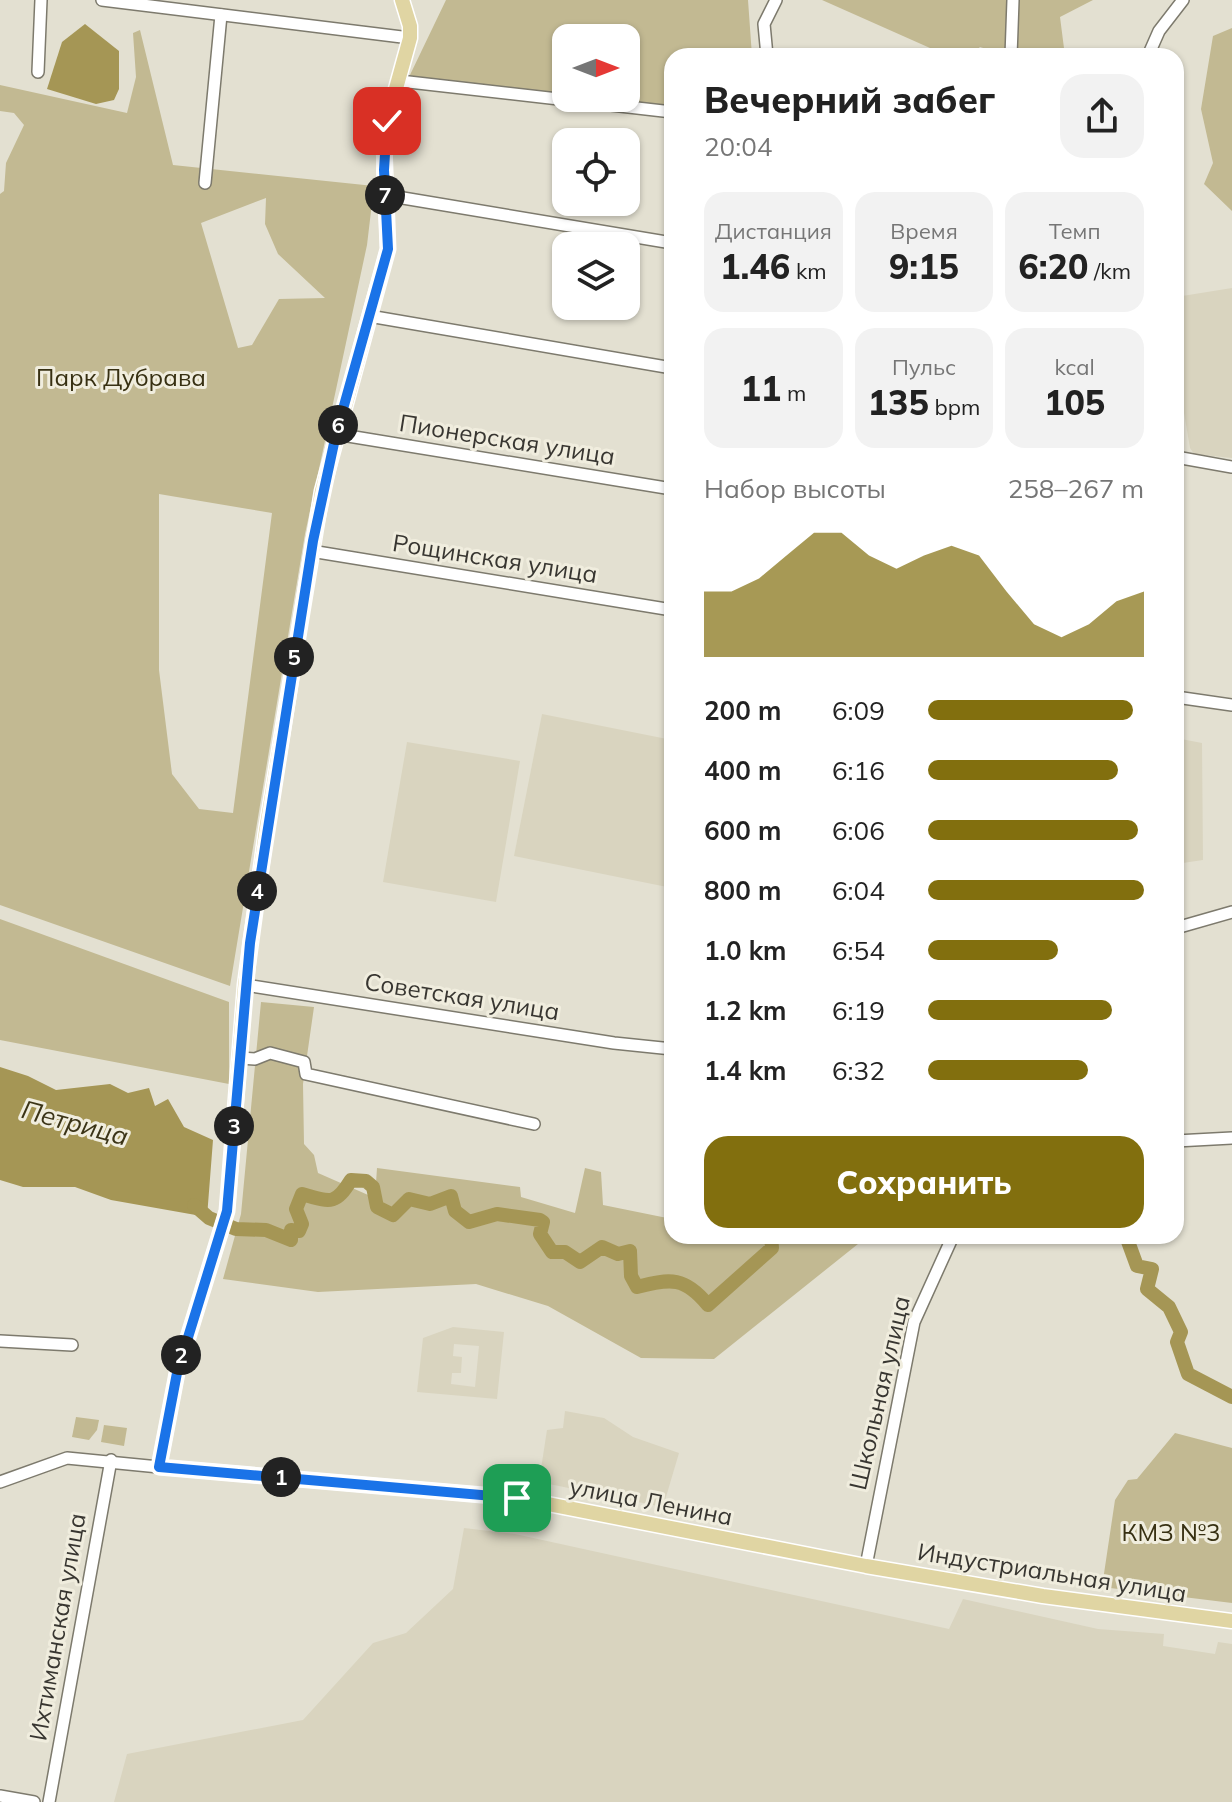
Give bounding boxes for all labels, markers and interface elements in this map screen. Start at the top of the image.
north arrow [552,24,640,112]
map controls [552,24,640,320]
button: share [1060,74,1144,158]
text: Вечерний забег [704,77,995,122]
pin [353,87,421,155]
icon: check [365,99,409,143]
button: locate [552,128,640,216]
text: 20:04 [704,130,772,163]
pin: 7 [365,175,405,215]
text: 7 [378,181,392,209]
text: Дистанция [715,217,832,245]
text: Время [890,217,958,245]
text: Темп [1049,217,1101,245]
button: layers [552,232,640,320]
text: 1.46 [720,245,790,288]
text: 9:15 [889,245,959,288]
text: 6:20 [1018,245,1088,288]
text: km [790,257,827,285]
text: /km [1088,257,1131,285]
text: Пульс [892,353,956,381]
text: kcal [1055,353,1095,381]
park label: Парк Дубрава [36,362,206,392]
text: 11 [740,367,781,410]
text: m [781,379,806,407]
text: 135 [868,381,929,424]
text: 105 [1044,381,1105,424]
text: bpm [929,393,980,421]
pin: 6 [318,405,358,445]
street label: Пионерская улица [397,407,617,471]
text: 6 [331,411,345,439]
text: Набор высоты [704,472,886,505]
text: 258–267 m [1008,472,1144,505]
street label: Рощинская улица [391,527,600,589]
pin: 5 [274,637,314,677]
text: 5 [287,643,301,671]
text: 200 m [704,694,781,727]
text: 6:09 [832,694,885,727]
text: 400 m [704,754,781,787]
text: 6:16 [832,754,885,787]
text: 600 m [704,814,781,847]
text: 6:06 [832,814,885,847]
pin: 4 [237,871,277,911]
text: 800 m [704,874,781,907]
text: 6:04 [832,874,885,907]
text: 4 [250,877,264,905]
text: 1.0 km [704,934,787,967]
text: 6:54 [832,934,885,967]
street label: Советская улица [363,966,562,1026]
text: 1.2 km [704,994,787,1027]
text: 6:19 [832,994,885,1027]
text: 1.4 km [704,1054,787,1087]
text: 6:32 [832,1054,885,1087]
water label: Петрица [18,1092,132,1153]
pin: 3 [214,1106,254,1146]
text: 3 [227,1112,241,1140]
button: Сохранить [704,1136,1144,1228]
street label: Школьная улица [842,1293,916,1493]
pin: 2 [161,1335,201,1375]
text: 2 [174,1341,188,1369]
pin: 1 [261,1457,301,1497]
text: 1 [274,1463,288,1491]
pin [483,1464,551,1532]
street label: улица Ленина [567,1471,735,1532]
icon: arrive [495,1476,539,1520]
street label: Ихтиманская улица [22,1511,92,1743]
park label: КМЗ №3 [1122,1517,1220,1547]
street label: Индустриальная улица [916,1536,1189,1608]

